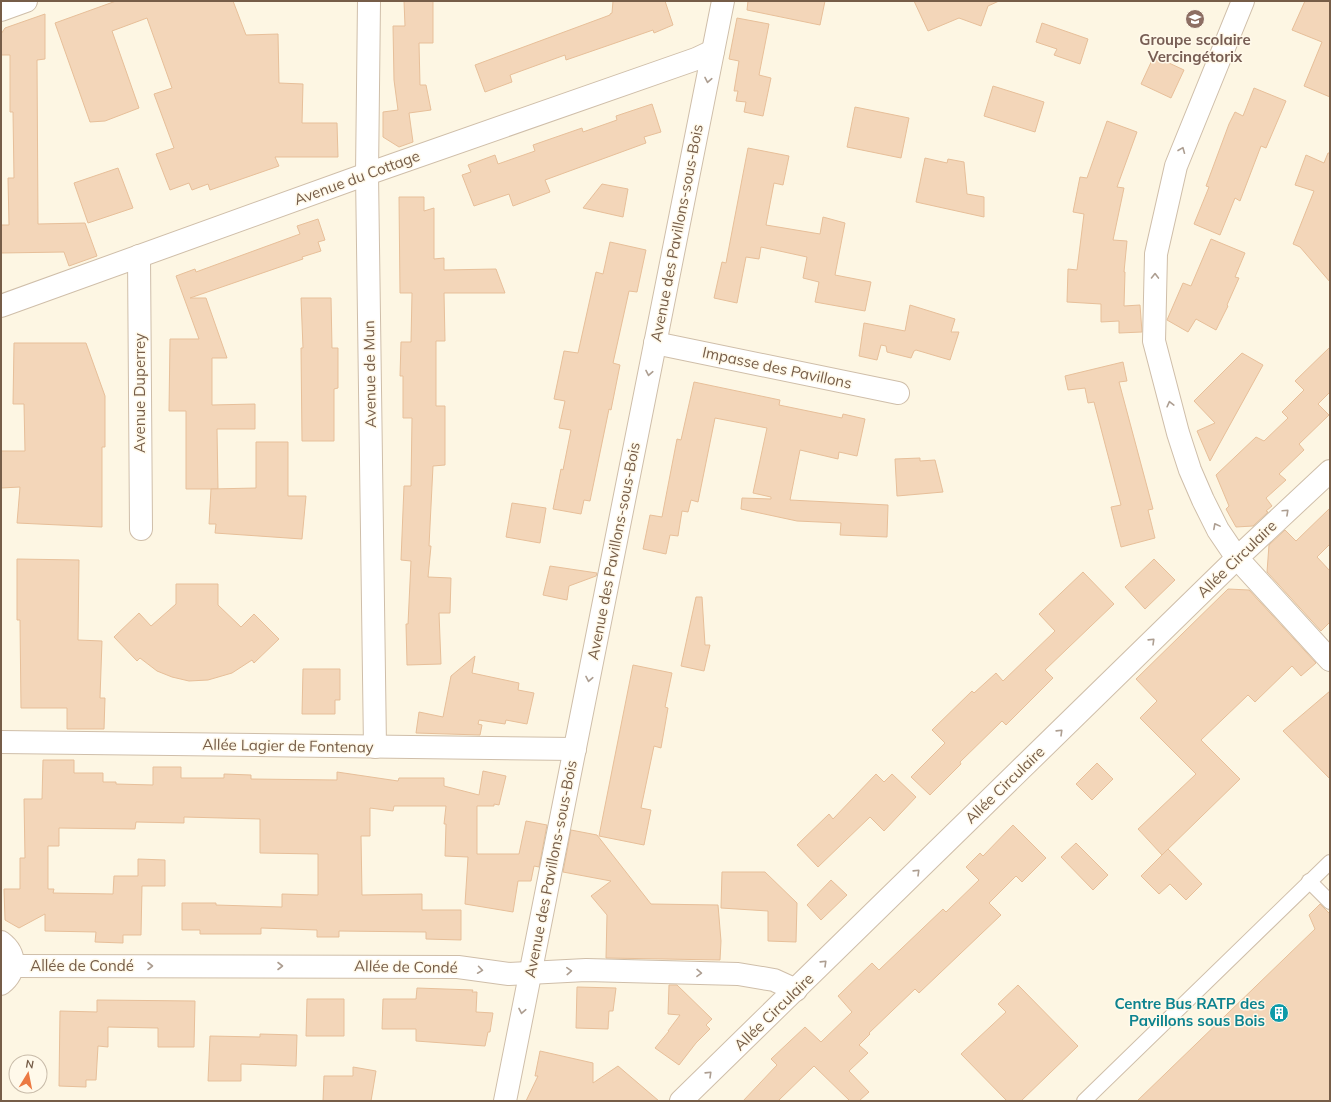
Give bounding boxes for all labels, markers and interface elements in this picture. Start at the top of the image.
school or university icon: Groupe scolaire Vercingétorix [1184,8,1206,30]
place label: Groupe scolaire Vercingétorix [1139,30,1251,66]
one-way arrow [704,77,712,84]
street label: Avenue des Pavillons-sous-Bois [646,123,707,343]
street label: Avenue du Cottage [291,146,422,209]
one-way arrow [1178,146,1186,153]
one-way arrow [1151,273,1159,279]
street label: Avenue de Mun [359,320,380,428]
street label: Avenue Duperrey [130,333,149,453]
street label: Impasse des Pavillons [701,342,854,393]
one-way arrow [646,370,654,376]
one-way arrow [1167,401,1175,408]
street label: Avenue des Pavillons-sous-Bois [583,441,644,661]
one-way arrow [1281,509,1289,517]
street label: Allée Circulaire [1193,516,1280,601]
one-way arrow [1213,523,1220,530]
one-way arrow [1147,638,1155,646]
one-way arrow [585,676,593,682]
one-way arrow [1055,729,1063,737]
street label: Allée Lagier de Fontenay [202,735,374,756]
street label: Allée Circulaire [961,742,1048,827]
street label: Avenue des Pavillons-sous-Bois [520,759,581,979]
one-way arrow [912,869,920,877]
street label: Allée de Condé [30,956,134,975]
street label: Allée de Condé [354,956,458,977]
one-way arrow [819,960,827,968]
one-way arrow [147,962,153,970]
one-way arrow [277,962,283,970]
one-way arrow [477,965,483,974]
one-way arrow [566,967,572,975]
one-way arrow [696,969,702,977]
street label: Allée Circulaire [730,969,817,1054]
place label: Centre Bus RATP des Pavillons sous Bois [1114,994,1265,1030]
building icon: Centre Bus RATP des Pavillons sous Bois [1268,1002,1290,1024]
one-way arrow [518,1008,526,1014]
north arrow [8,1054,48,1094]
text: N [24,1057,35,1072]
one-way arrow [704,1071,712,1079]

